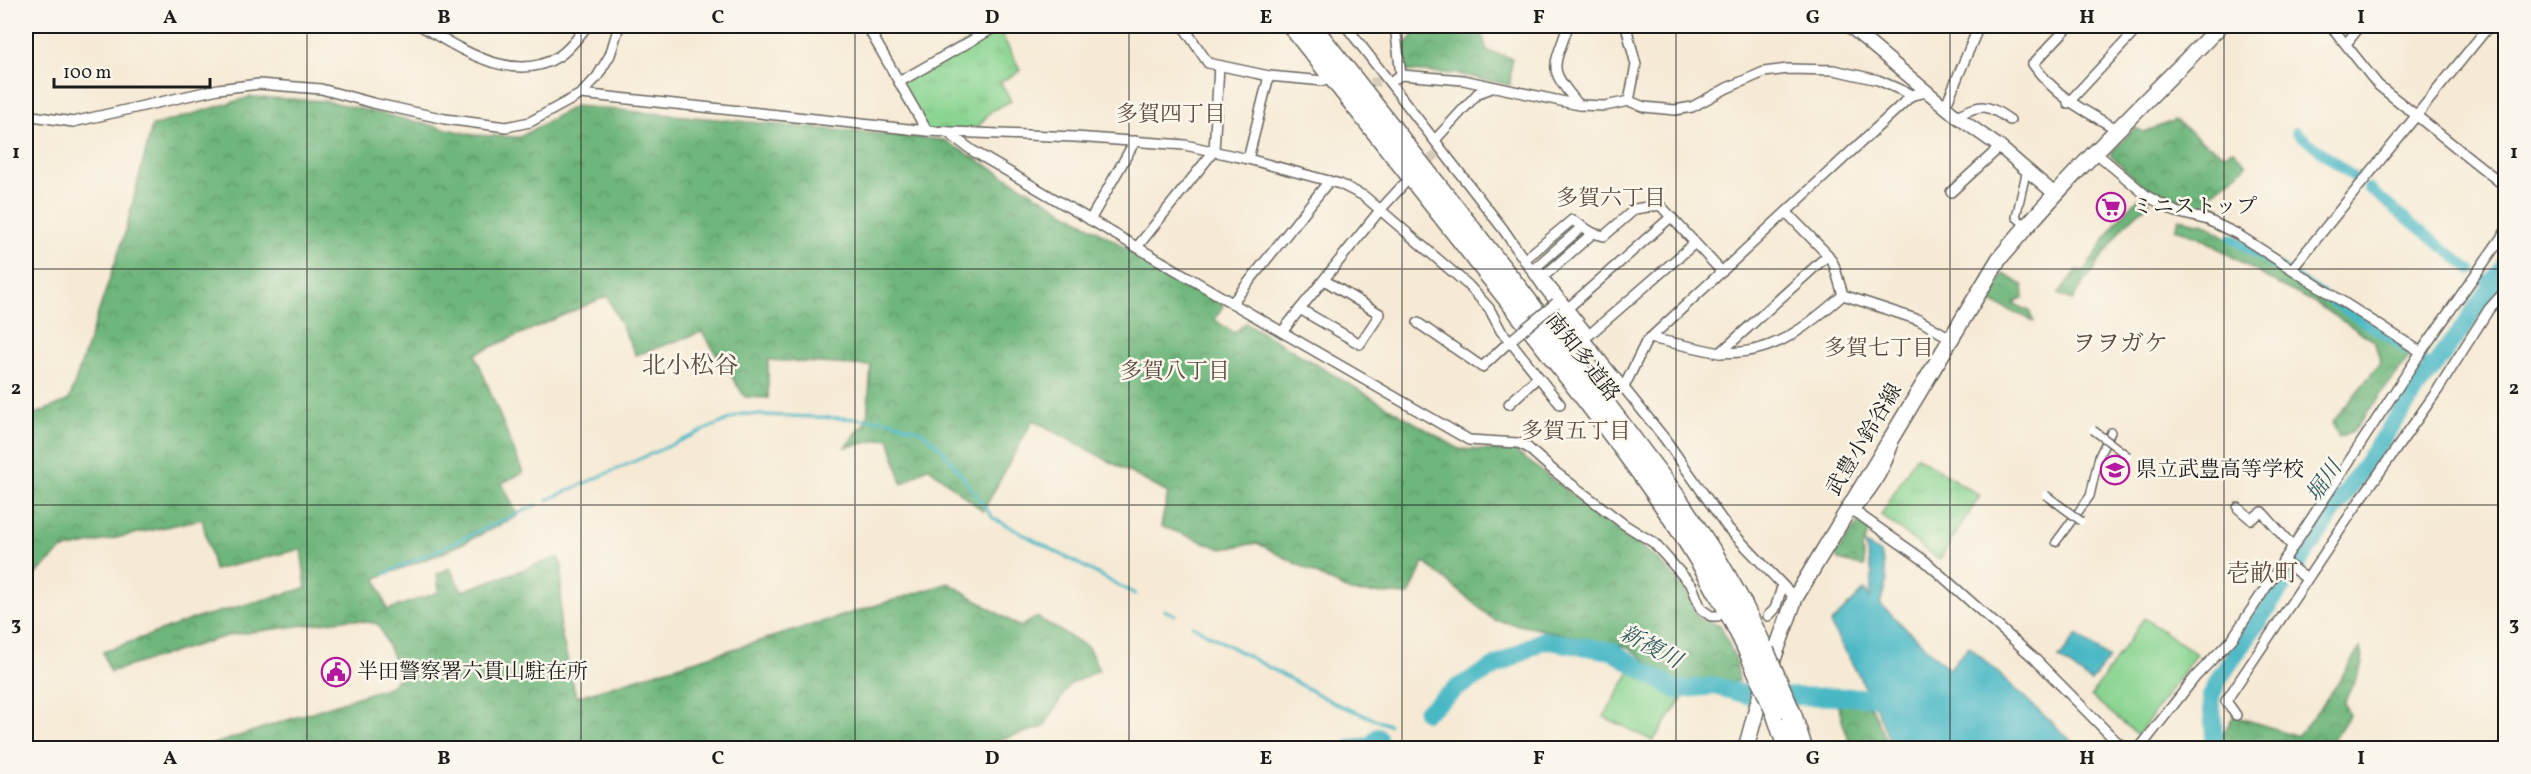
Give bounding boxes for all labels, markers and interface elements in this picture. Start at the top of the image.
text: A [163,4,177,32]
text: B [437,4,451,32]
text: C [712,4,725,32]
text: D [985,4,999,32]
text: E [1260,4,1272,32]
text: F [1533,4,1545,32]
text: G [1806,4,1820,32]
text: H [2079,4,2095,32]
text: I [2357,4,2365,32]
scale bar [54,51,210,89]
text: 100 m [63,61,112,86]
district label: 多賀四丁目 [1116,100,1226,131]
text: 1 [12,139,20,167]
text: 1 [2510,139,2518,167]
district label: 多賀六丁目 [1556,184,1666,215]
supermarket icon: ミニストップ [2095,191,2127,223]
place label: ミニストップ [2132,193,2257,222]
street label: 南知多道路 [1538,308,1626,408]
district label: ヲヲガケ [2072,328,2168,362]
district label: 多賀七丁目 [1824,334,1934,365]
district label: 北小松谷 [642,350,738,384]
district label: 多賀八丁目 [1120,357,1230,388]
text: 2 [11,375,21,403]
text: 2 [2509,375,2519,403]
street label: 武豊小鈴谷線 [1820,379,1910,501]
district label: 多賀五丁目 [1521,417,1631,448]
water label: 堀川 [2300,453,2351,509]
school or university icon: 県立武豊高等学校 [2099,454,2131,486]
place label: 県立武豊高等学校 [2136,456,2304,485]
district label: 壱畝町 [2226,558,2298,592]
text: 3 [11,611,21,639]
text: 3 [2509,611,2519,639]
water label: 新複川 [1614,619,1688,678]
public building icon: 半田警察署六貫山駐在所 [320,656,352,688]
place label: 半田警察署六貫山駐在所 [357,658,588,687]
text: A [163,745,177,773]
text: B [437,745,451,773]
text: C [712,745,725,773]
text: D [985,745,999,773]
text: E [1260,745,1272,773]
text: F [1533,745,1545,773]
text: G [1806,745,1820,773]
text: H [2079,745,2095,773]
text: I [2357,745,2365,773]

